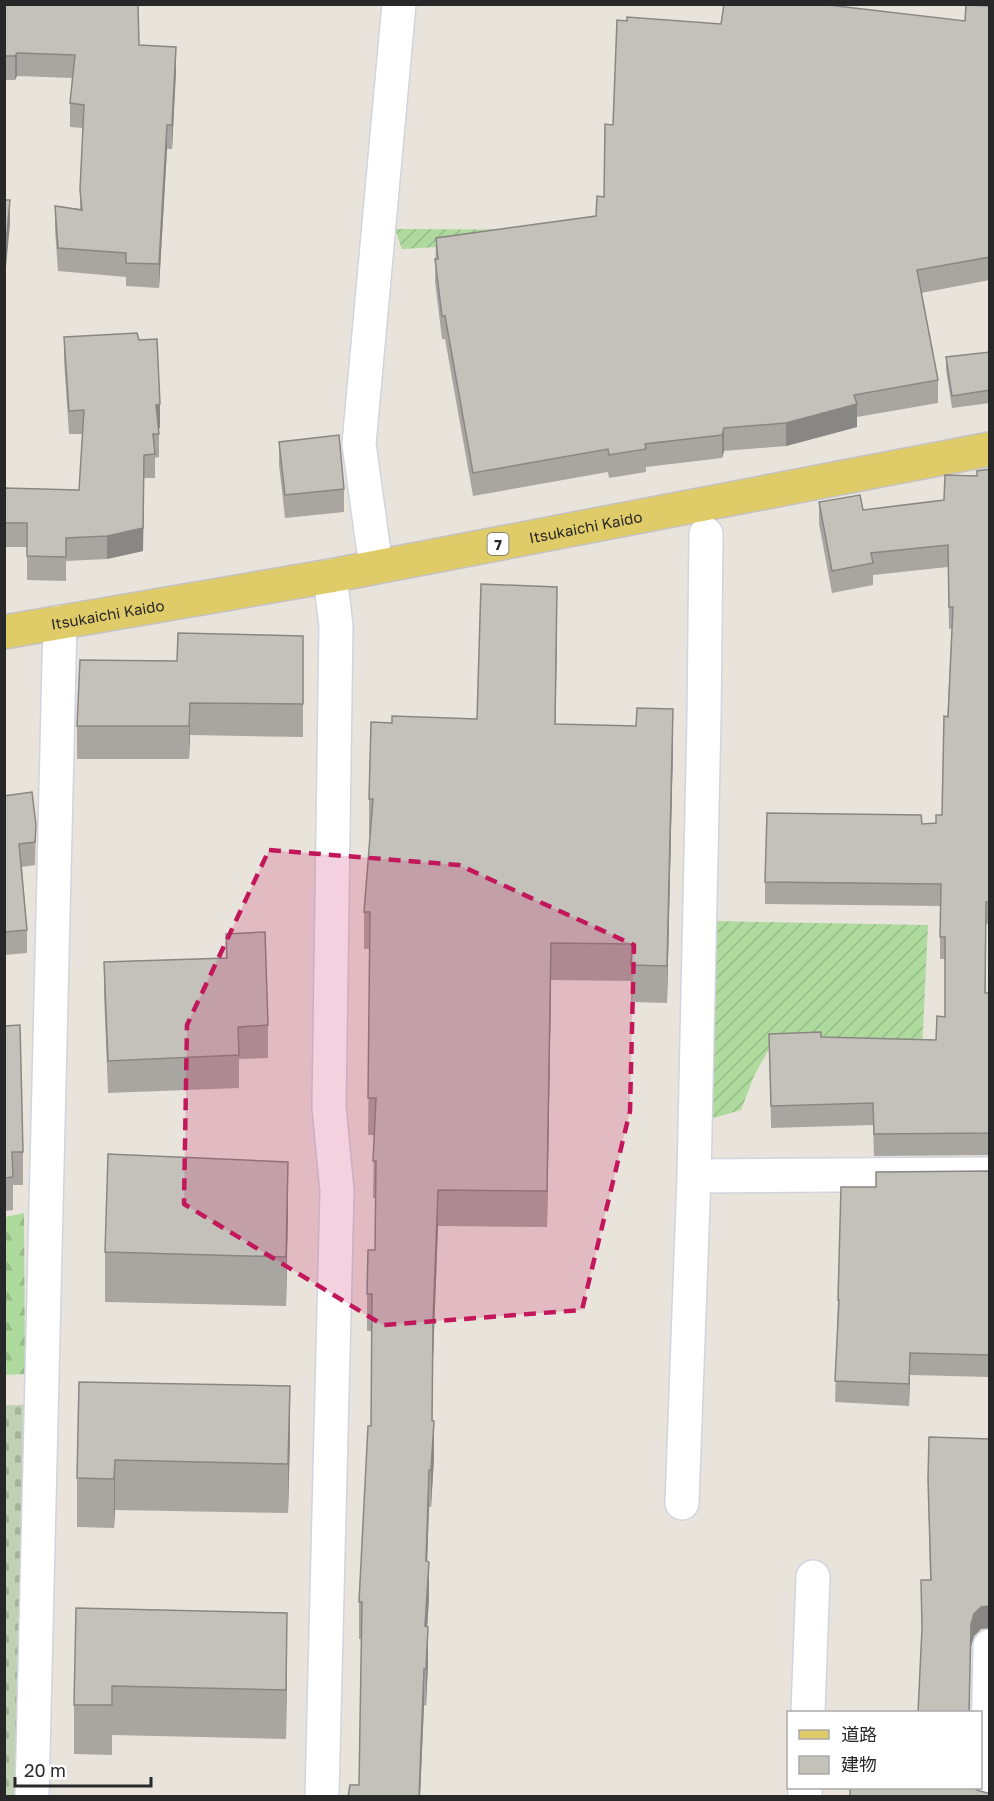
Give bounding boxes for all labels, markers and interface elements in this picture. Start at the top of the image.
street label: Itsukaichi Kaido [527,507,644,547]
road number: 7 [488,533,508,555]
street label: Itsukaichi Kaido [49,596,166,633]
legend [787,1711,982,1789]
text: 道路 [841,1723,877,1745]
scale bar [15,1750,152,1788]
text: 建物 [841,1753,877,1775]
text: 20 m [24,1759,66,1781]

